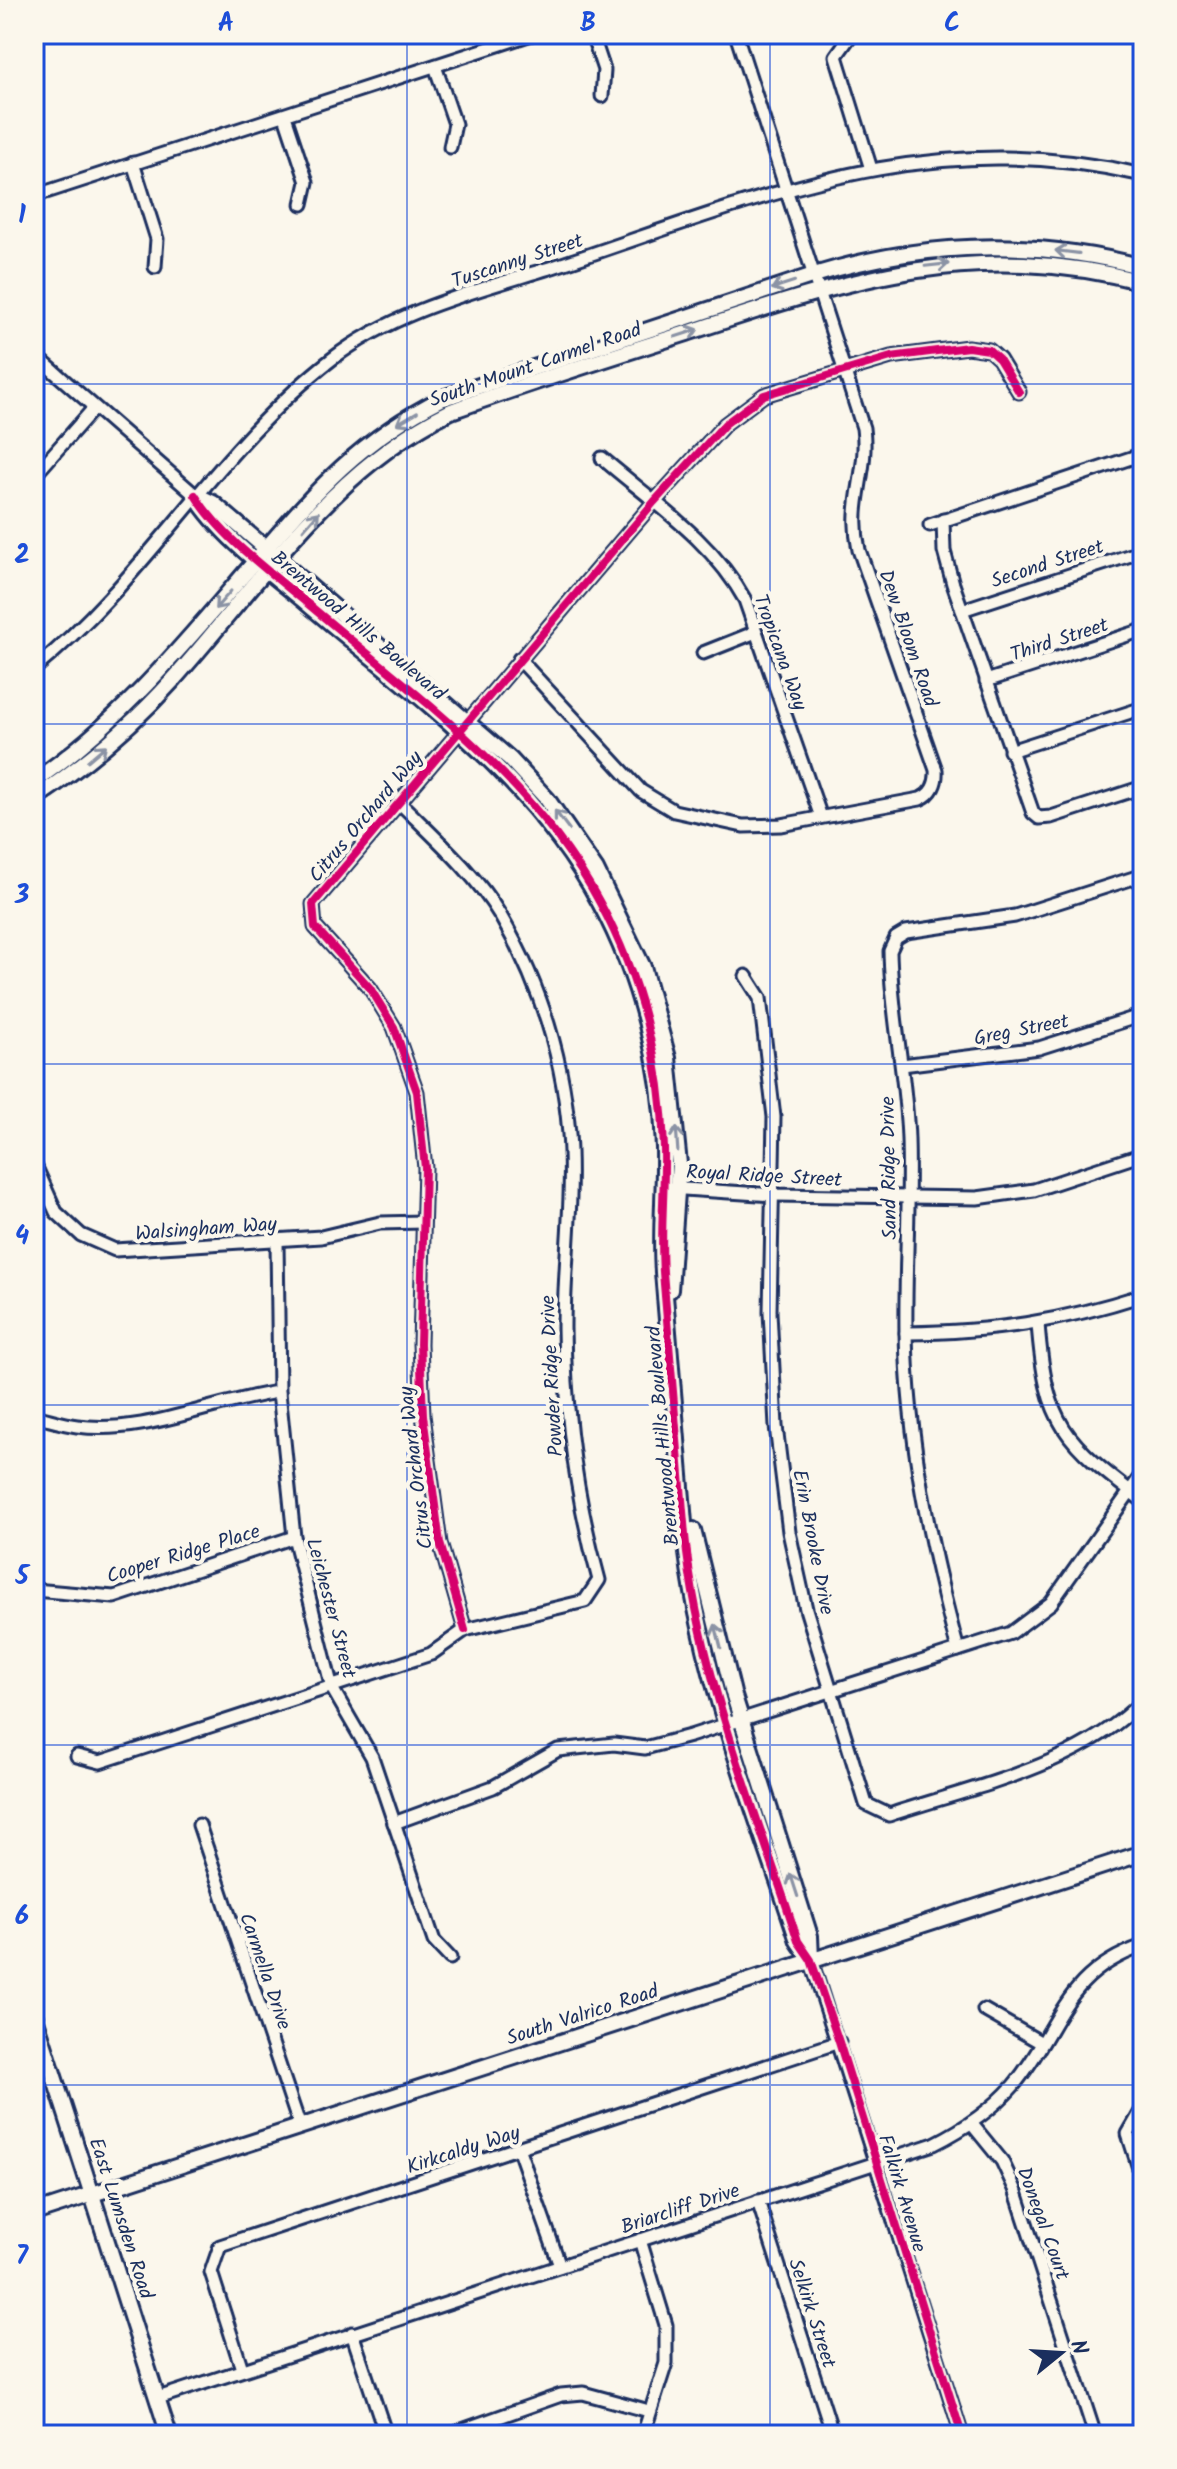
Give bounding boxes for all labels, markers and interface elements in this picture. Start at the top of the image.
text: A [218,3,234,45]
text: B [580,3,596,45]
text: C [944,3,960,45]
text: 1 [18,195,26,237]
street label: Tuscanny Street [448,226,588,298]
one-way arrow [1054,244,1080,259]
one-way arrow [923,258,950,273]
one-way arrow [771,279,796,294]
street label: South Mount Carmel Road [425,314,647,417]
one-way arrow [674,324,699,339]
one-way arrow [396,410,419,426]
one-way arrow [301,511,319,531]
street label: Second Street [987,532,1108,598]
text: 2 [14,535,30,577]
street label: Brentwood Hills Boulevard [263,543,453,710]
street label: Dew Bloom Road [869,566,946,713]
one-way arrow [214,589,232,609]
street label: Tropicana Way [743,590,815,716]
street label: Third Street [1006,610,1113,672]
one-way arrow [86,744,106,762]
street label: Citrus Orchard Way [302,744,432,890]
one-way arrow [554,810,571,831]
text: 3 [14,875,29,917]
street label: Greg Street [971,1006,1072,1056]
street label: Sand Ridge Drive [873,1096,907,1240]
one-way arrow [670,1126,685,1152]
street label: Royal Ridge Street [685,1157,843,1197]
street label: Walsingham Way [134,1209,279,1251]
text: 4 [15,1216,29,1258]
street label: Powder Ridge Drive [533,1294,573,1457]
street label: Brentwood Hills Boulevard [638,1324,690,1547]
street label: Citrus Orchard Way [391,1384,443,1551]
street label: Erin Brooke Drive [782,1467,842,1618]
street label: Cooper Ridge Place [103,1516,264,1593]
street label: Leichester Street [296,1535,364,1682]
text: 5 [14,1556,30,1598]
one-way arrow [709,1624,724,1650]
one-way arrow [786,1873,800,1898]
text: 6 [15,1896,29,1938]
street label: Carmella Drive [229,1909,299,2034]
street label: South Valrico Road [502,1976,664,2056]
street label: Kirkcaldy Way [403,2117,525,2184]
street label: Falkirk Avenue [868,2131,934,2256]
street label: East Lumsden Road [79,2134,162,2304]
street label: Donegal Court [1007,2163,1077,2285]
street label: Briarcliff Drive [617,2176,744,2244]
text: 7 [16,2236,29,2278]
street label: Selkirk Street [778,2255,844,2373]
north arrow [1021,2313,1101,2393]
text: N [1059,2336,1096,2360]

